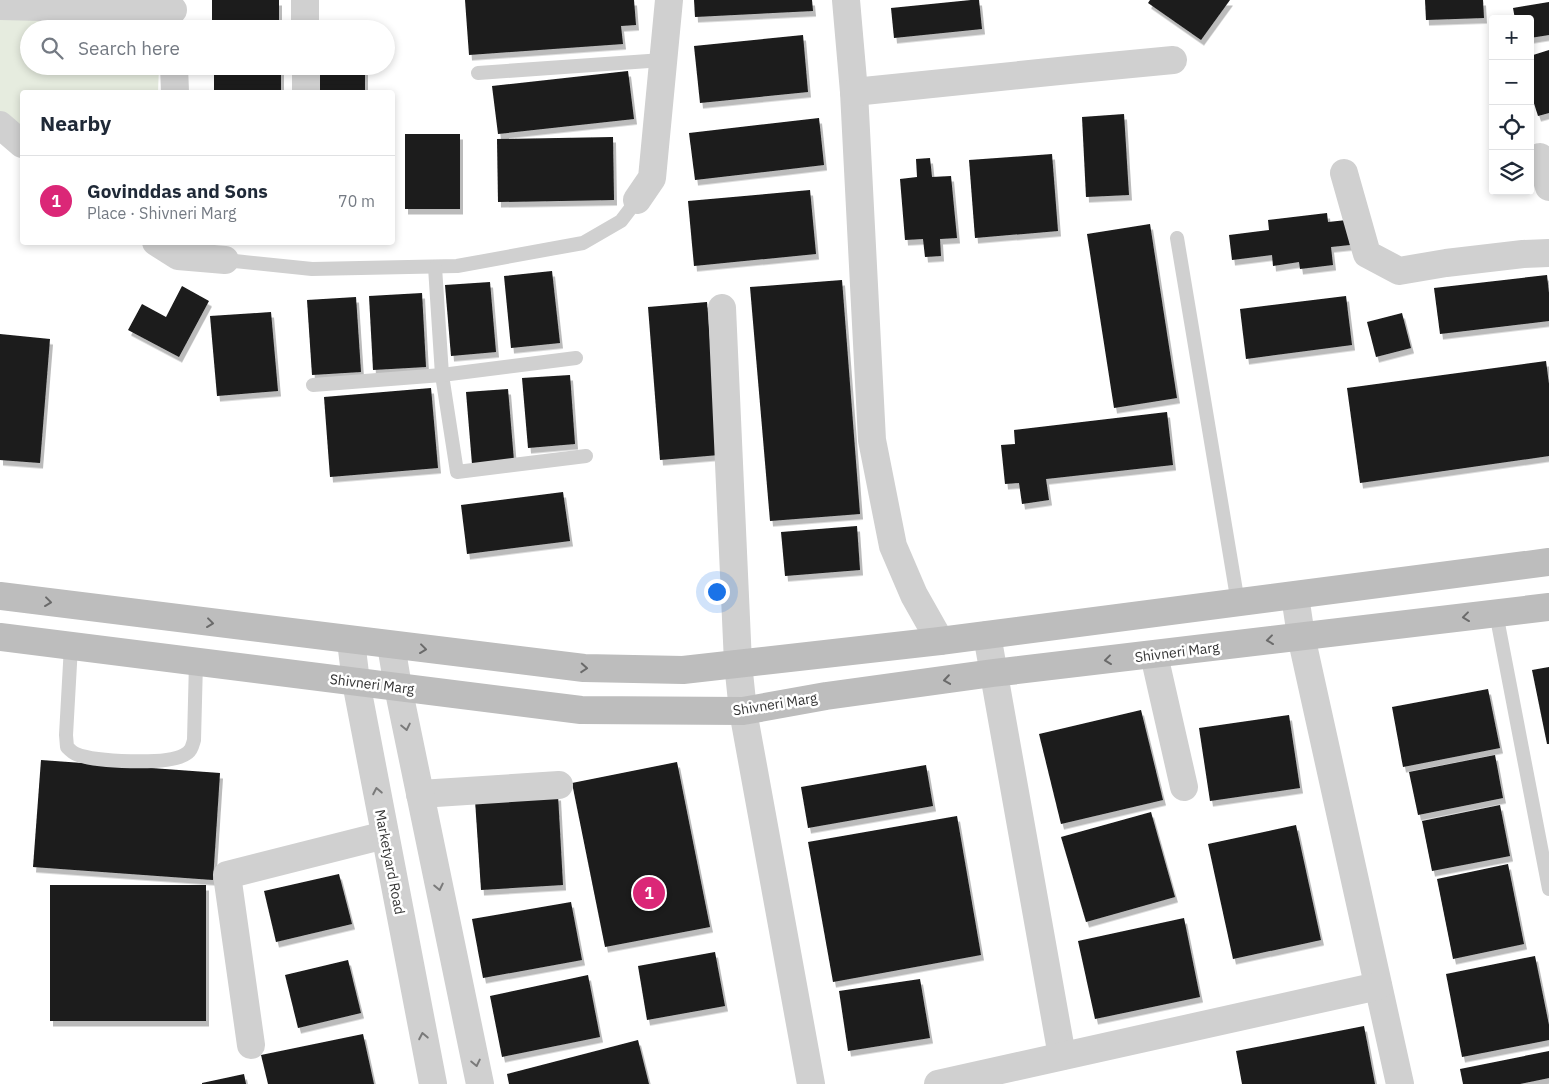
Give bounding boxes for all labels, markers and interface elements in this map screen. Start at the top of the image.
map controls [1489,15,1534,195]
button: + [1489,15,1534,60]
search box [20,20,395,75]
icon: search [38,34,66,62]
text: Search here [78,36,180,60]
button: − [1489,60,1534,105]
button: locate [1489,105,1534,150]
text: Nearby [40,109,111,137]
button: layers [1489,150,1534,195]
text: Govinddas and Sons [87,179,268,203]
text: 1 [51,191,61,211]
text: 70 m [338,191,375,211]
text: Place · Shivneri Marg [87,203,236,223]
your location [704,579,730,605]
one-way arrow [45,596,53,607]
one-way arrow [1462,611,1470,622]
one-way arrow [206,617,214,628]
one-way arrow [1265,634,1273,645]
street label: Shivneri Marg [1134,638,1221,666]
one-way arrow [419,643,427,654]
one-way arrow [1104,654,1112,665]
one-way arrow [581,662,589,673]
street label: Shivneri Marg [329,670,416,698]
one-way arrow [943,674,951,684]
street label: Shivneri Marg [732,688,819,720]
one-way arrow [400,723,411,732]
one-way arrow [372,786,382,795]
street label: Marketyard Road [371,808,409,916]
pin: 1 [633,874,665,912]
one-way arrow [433,882,444,891]
one-way arrow [419,1032,429,1041]
one-way arrow [470,1058,481,1067]

